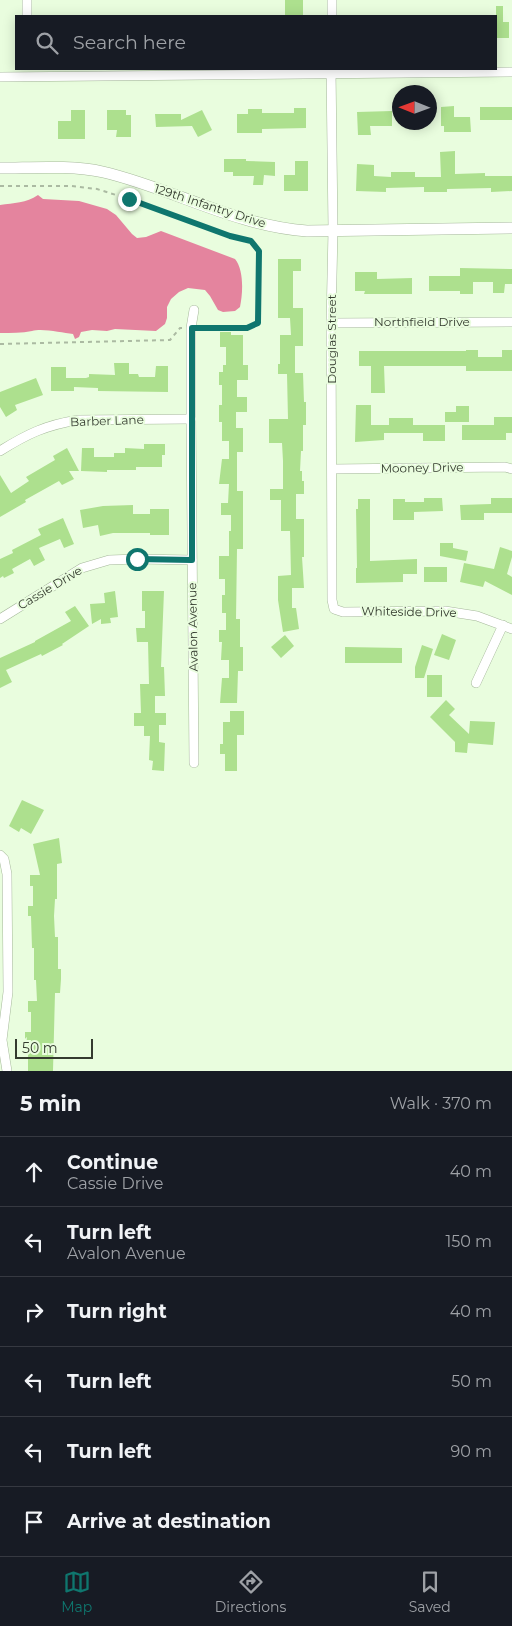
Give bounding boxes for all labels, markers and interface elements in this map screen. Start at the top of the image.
search box [15,15,497,70]
icon: search [33,29,61,57]
text: Search here [73,31,186,54]
north arrow [392,85,437,130]
street label: 129th Infantry Drive [153,180,268,231]
route end [118,188,141,211]
street label: Douglas Street [324,294,339,384]
street label: Northfield Drive [374,314,470,329]
street label: Barber Lane [70,412,144,429]
street label: Mooney Drive [380,459,464,476]
route start [126,548,149,571]
street label: Cassie Drive [15,563,85,613]
street label: Avalon Avenue [184,582,201,672]
street label: Whiteside Drive [361,603,457,620]
scale bar [15,1036,92,1059]
text: 50 m [22,1039,58,1057]
text: 5 min [20,1091,81,1116]
text: Walk · 370 m [390,1094,492,1113]
text: Continue [67,1151,158,1174]
icon: ahead [20,1158,48,1186]
text: 40 m [450,1162,492,1181]
text: Cassie Drive [67,1174,163,1193]
text: Turn left [67,1221,152,1244]
icon: left [20,1228,48,1256]
text: 150 m [445,1232,492,1251]
text: Avalon Avenue [67,1244,186,1263]
icon: right [20,1298,48,1326]
text: Turn right [67,1300,167,1323]
text: 40 m [450,1302,492,1321]
icon: left [20,1368,48,1396]
text: Turn left [67,1370,152,1393]
text: 50 m [451,1372,492,1391]
icon: left [20,1438,48,1466]
text: Turn left [67,1440,152,1463]
text: 90 m [450,1442,492,1461]
icon: arrive [20,1508,48,1536]
text: Arrive at destination [67,1510,271,1533]
tab: Map [61,1568,92,1616]
tab: Directions [215,1568,286,1616]
tab: Saved [409,1568,451,1616]

